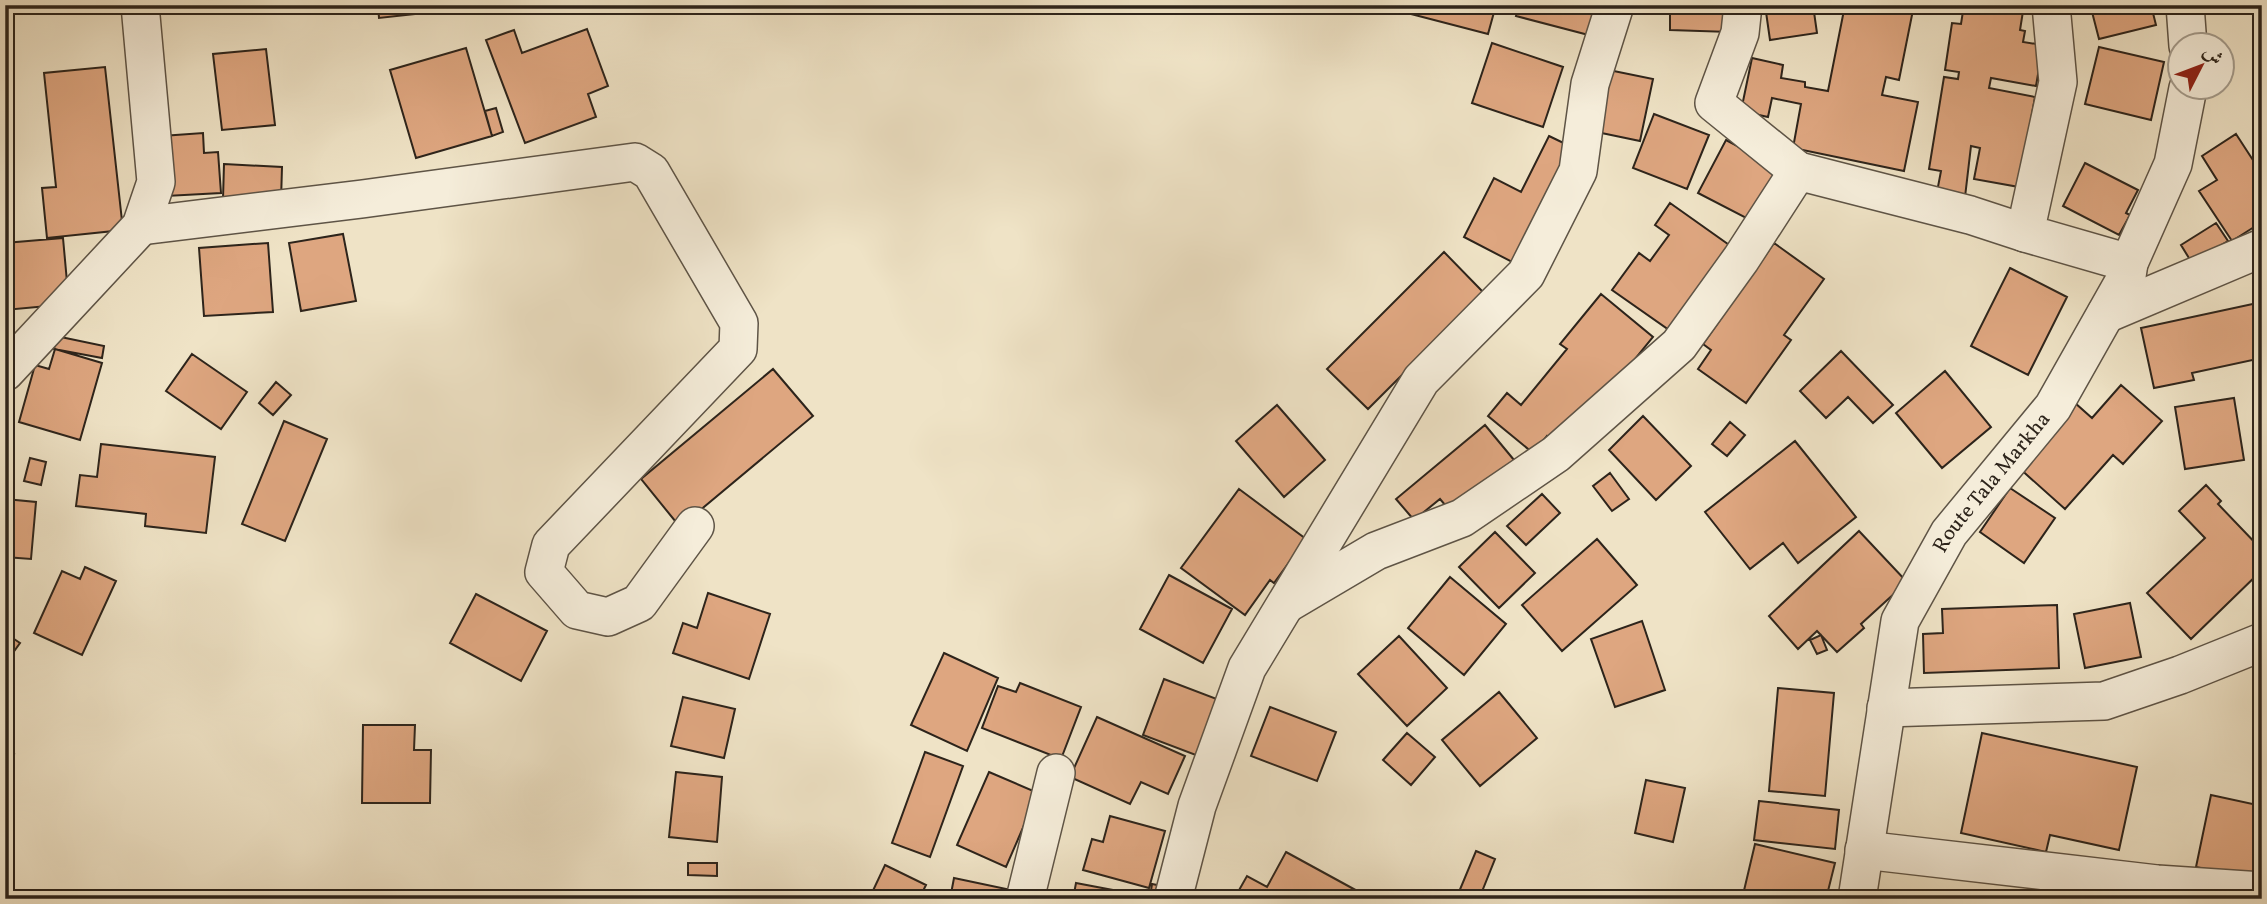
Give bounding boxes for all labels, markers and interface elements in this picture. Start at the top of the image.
north arrow [2166,32,2236,102]
text: ش [2196,40,2228,72]
street label: Route Tala Markha [1926,406,2057,558]

